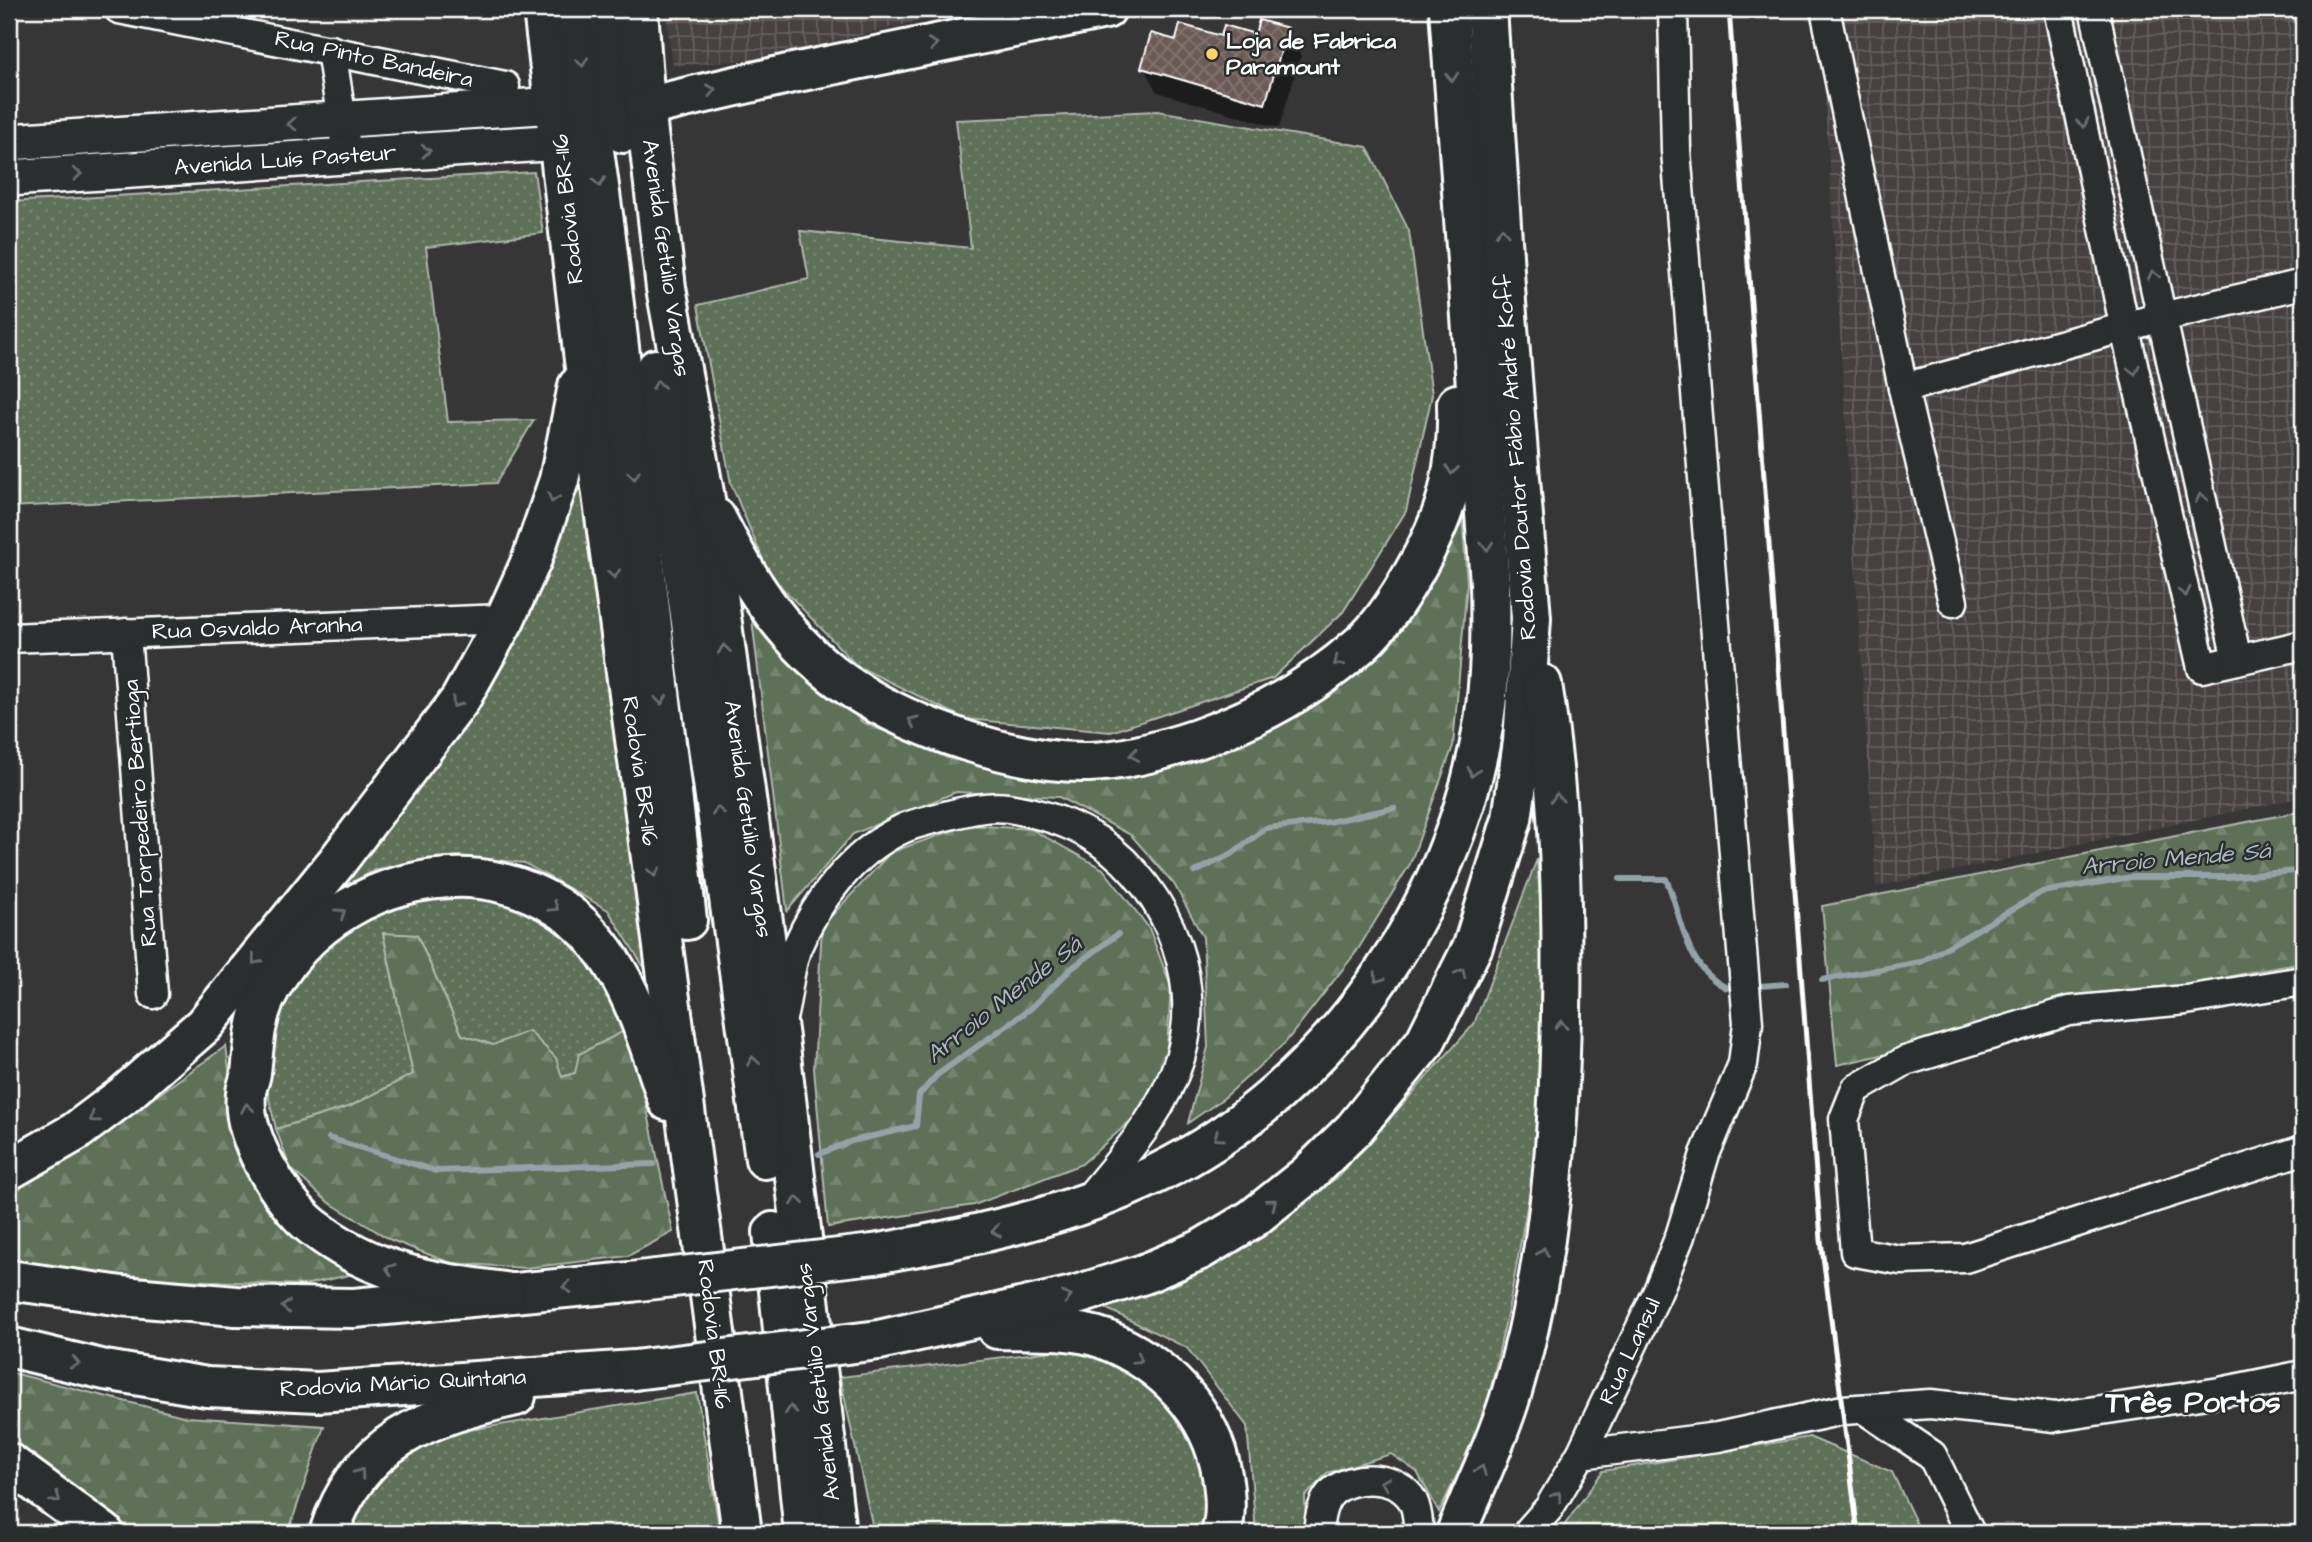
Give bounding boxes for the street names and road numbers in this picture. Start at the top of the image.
street label: Rua Pinto Bandeira [272,22,476,96]
street label: Rodovia BR-116 [544,132,592,286]
street label: Avenida Luís Pasteur [173,136,397,184]
street label: Avenida Getúlio Vargas [633,137,698,379]
street label: Rodovia Doutor Fábio André Koff [1487,273,1545,641]
street label: Rua Osvaldo Aranha [151,608,363,648]
street label: Rua Torpedeiro Bertioga [115,678,166,948]
street label: Rodovia BR-116 [614,694,666,848]
street label: Avenida Getúlio Vargas [715,698,780,940]
street label: Rodovia BR-116 [689,1257,739,1411]
street label: Avenida Getúlio Vargas [788,1261,849,1503]
street label: Rua Lansul [1591,1292,1669,1410]
street label: Rodovia Mário Quintana [279,1361,527,1405]

